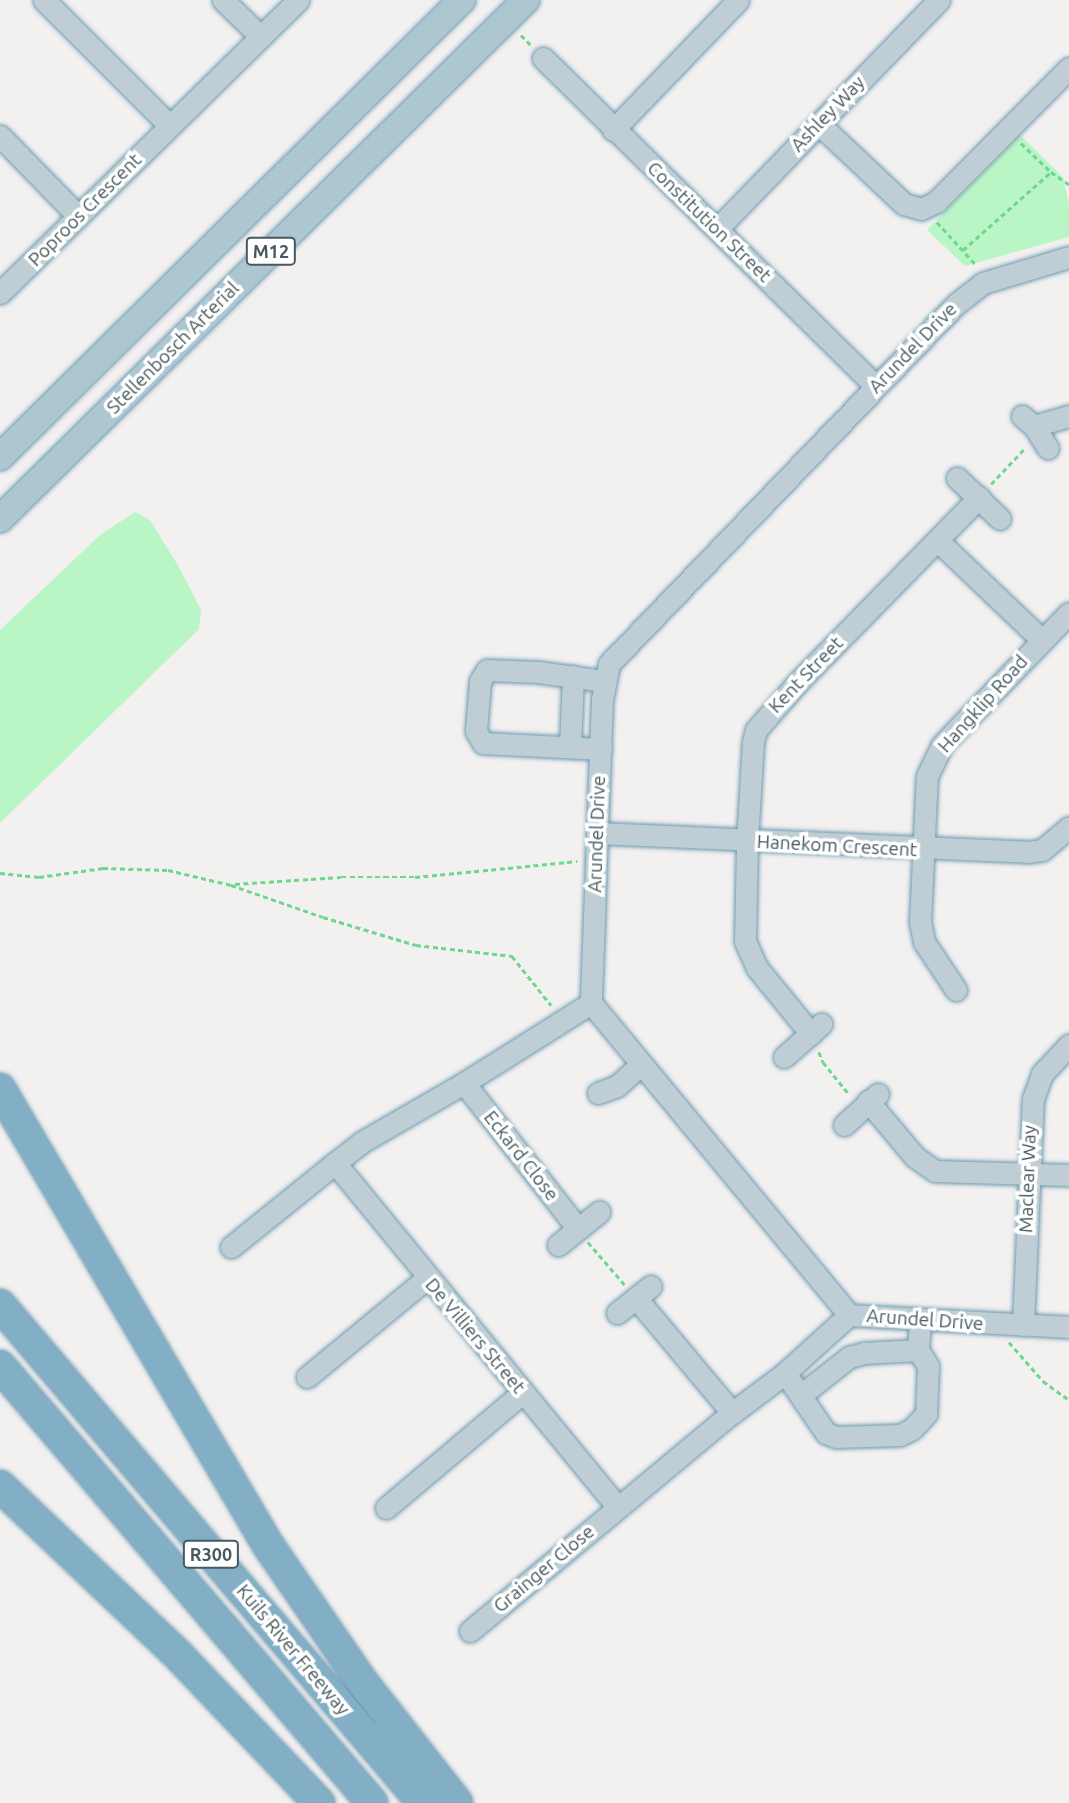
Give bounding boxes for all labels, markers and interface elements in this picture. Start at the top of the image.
street label: Ashley Way [786,71,870,157]
street label: Poproos Crescent [24,149,146,271]
street label: Constitution Street [642,157,776,287]
road number: M12 [245,236,297,265]
street label: Stellenbosch Arterial [102,277,244,419]
street label: Arundel Drive [864,298,962,398]
street label: Kent Street [764,632,848,718]
street label: Hangklip Road [933,651,1033,757]
street label: Arundel Drive [584,775,610,893]
street label: Hanekom Crescent [756,830,918,862]
street label: Eckard Close [479,1106,563,1206]
street label: Maclear Way [1015,1125,1041,1233]
street label: De Villiers Street [420,1274,530,1398]
street label: Arundel Drive [866,1305,984,1335]
street label: Grainger Close [489,1520,599,1618]
road number: R300 [181,1540,241,1568]
street label: Kuils River Freeway [232,1580,354,1720]

